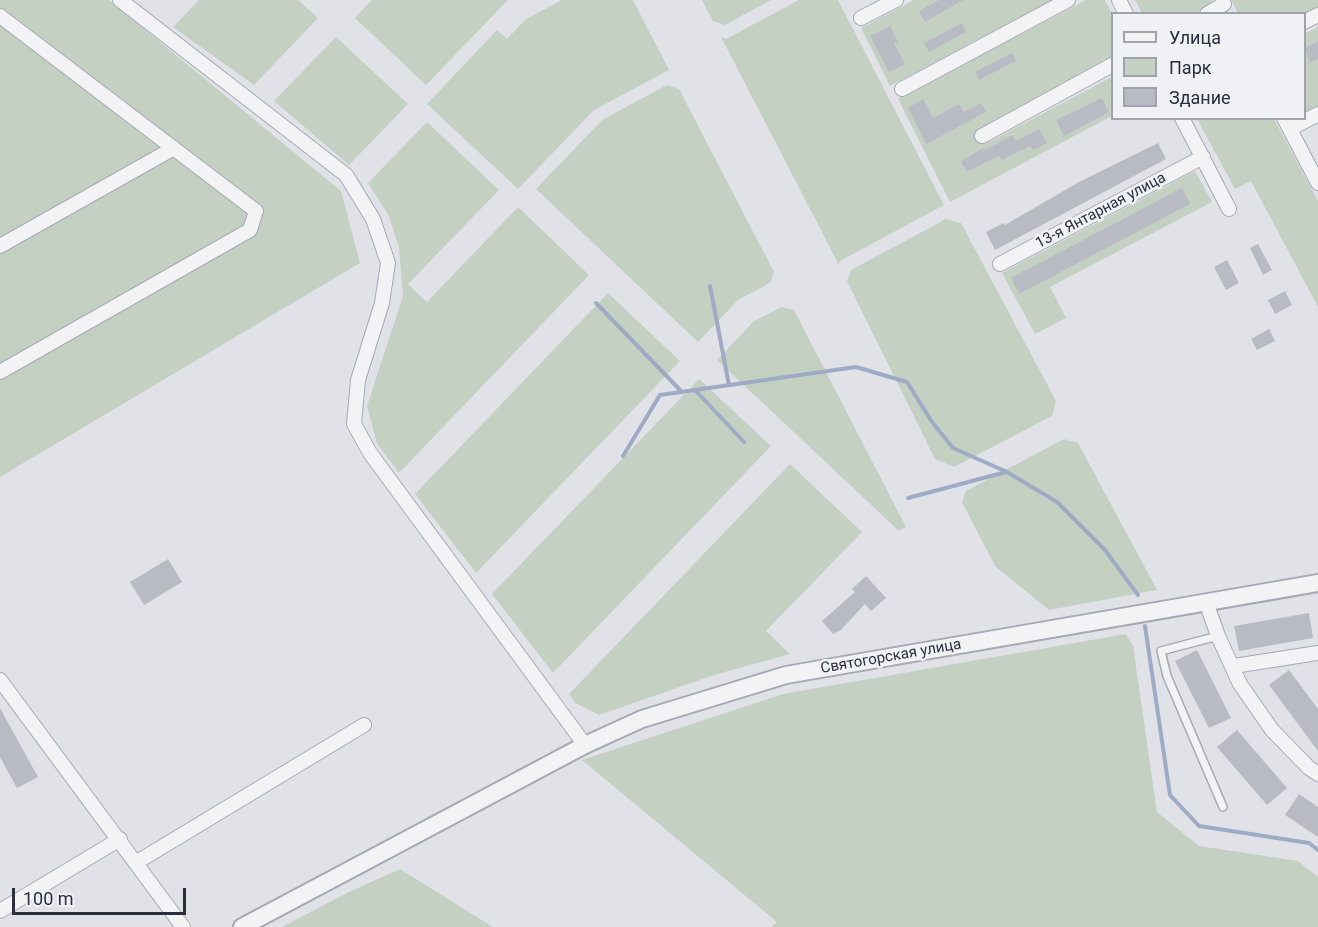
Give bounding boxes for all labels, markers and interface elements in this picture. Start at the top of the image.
legend [1111,12,1306,120]
text: Улица [1169,27,1221,48]
text: Парк [1169,57,1211,78]
text: Здание [1169,87,1231,108]
street label: 13-я Янтарная улица [1033,169,1169,253]
street label: Святогорская улица [819,636,963,678]
scale bar [15,876,189,914]
text: 100 m [23,888,74,909]

